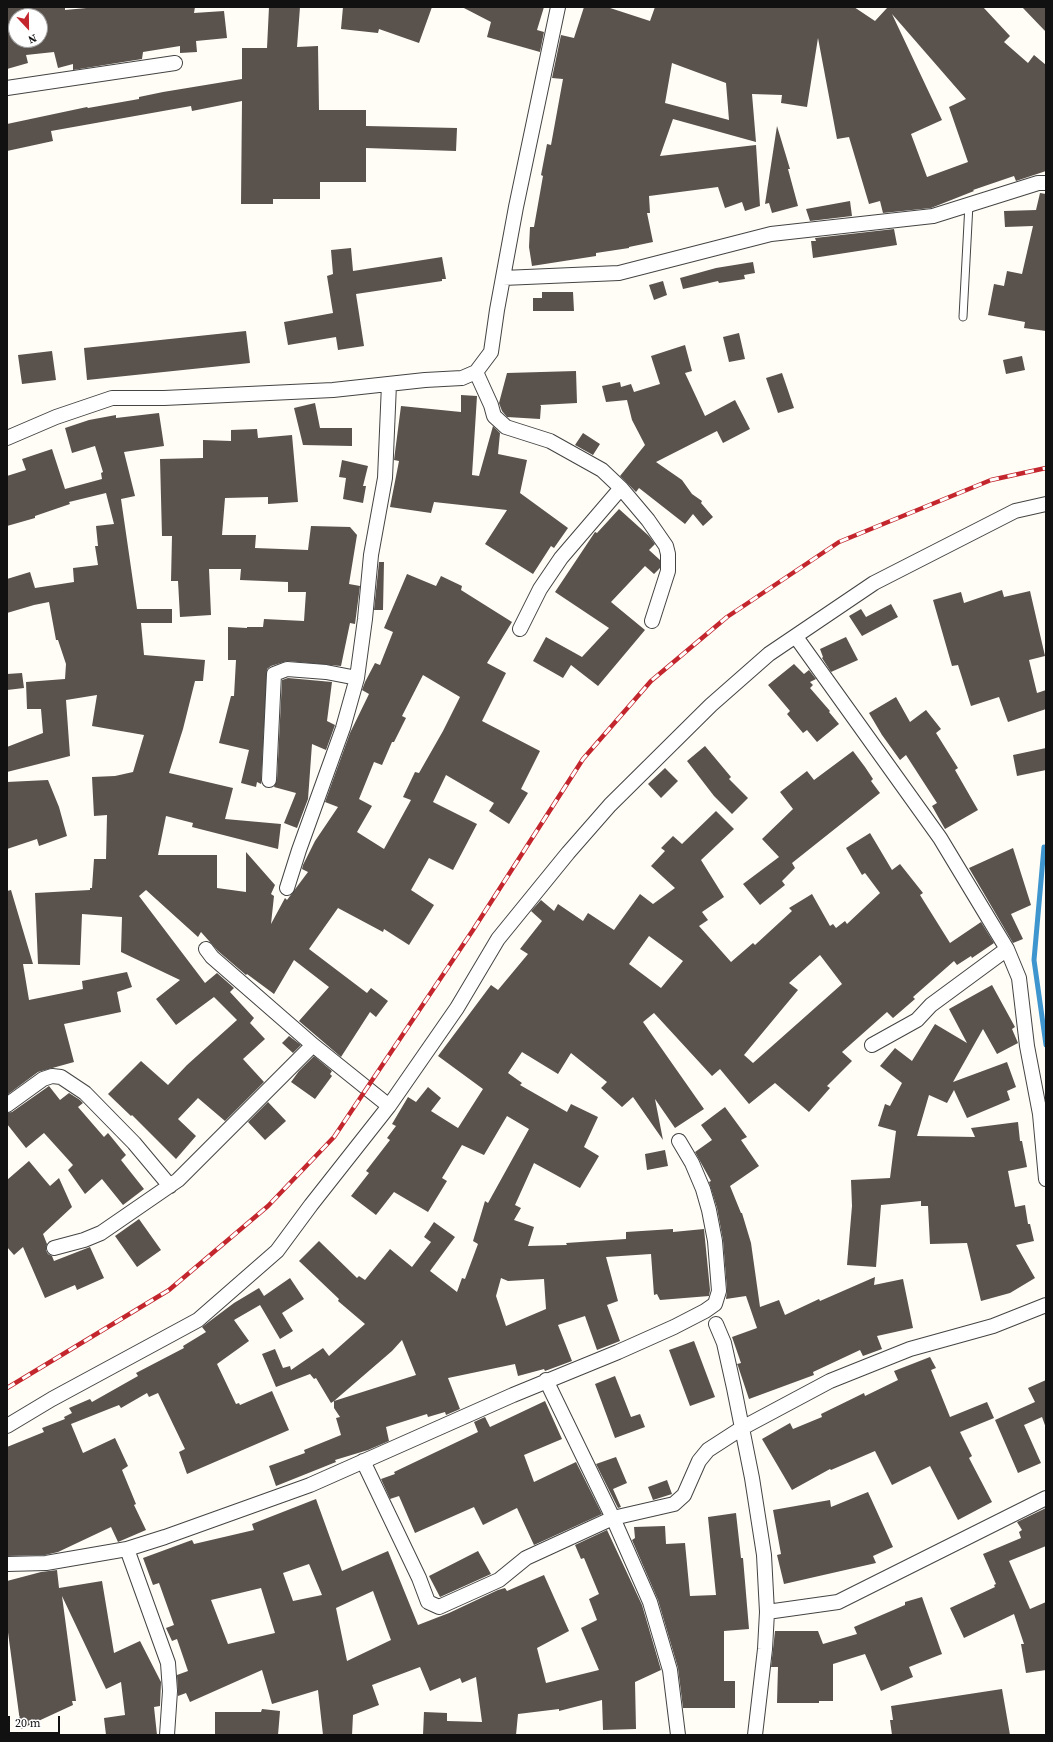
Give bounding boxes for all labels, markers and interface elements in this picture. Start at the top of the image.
north arrow [8,8,48,48]
text: N [26,30,39,47]
scale bar [10,1708,62,1734]
text: 20 m [15,1715,41,1731]

